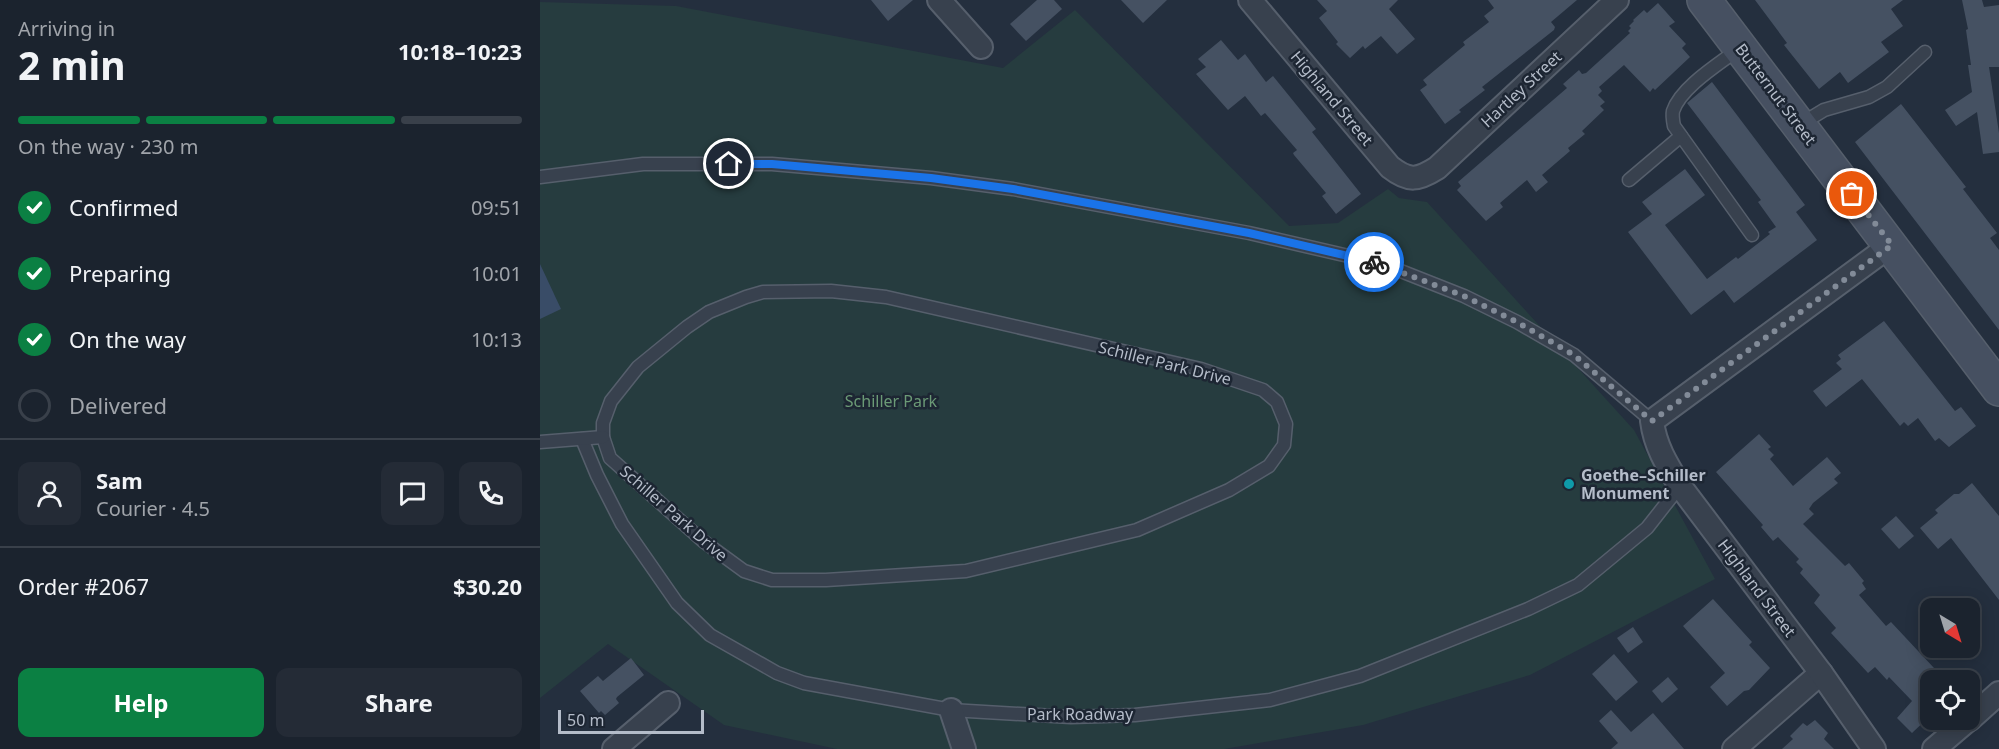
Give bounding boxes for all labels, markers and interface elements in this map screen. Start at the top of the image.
text: Arriving in [18,15,115,42]
text: 10:18–10:23 [398,36,522,66]
text: 2 min [18,38,125,91]
street label: Butternut Street [1731,39,1822,149]
street label: Highland Street [1286,46,1378,150]
street label: Hartley Street [1476,46,1566,132]
text: On the way · 230 m [18,133,198,160]
pin [703,138,754,189]
icon: home [712,147,745,180]
pin [1826,168,1877,219]
icon: bag [1835,177,1868,210]
icon: check [18,191,51,224]
text: Confirmed [69,192,179,222]
text: 09:51 [471,194,522,221]
courier [1344,232,1404,292]
icon: bike [1358,246,1391,279]
icon: check [18,257,51,290]
text: Preparing [69,258,171,288]
text: 10:01 [471,260,522,287]
icon: check [18,323,51,356]
text: On the way [69,324,186,354]
text: 10:13 [471,326,522,353]
street label: Schiller Park Drive [1096,336,1234,390]
text: Delivered [69,390,167,420]
park label: Schiller Park [845,390,938,412]
street label: Schiller Park Drive [615,460,733,566]
button: person [18,462,81,525]
button: chat [381,462,444,525]
button: phone [459,462,522,525]
place label: Goethe–Schiller Monument [1581,464,1706,504]
text: Sam [96,465,143,495]
marker: Goethe–Schiller Monument [1562,477,1576,491]
text: Courier · 4.5 [96,495,210,522]
street label: Highland Street [1713,535,1801,642]
text: Order #2067 [18,571,149,601]
text: $30.20 [453,571,522,601]
north arrow [1920,598,1980,658]
map controls [1920,598,1980,730]
button: Help [18,668,264,737]
button: Share [276,668,522,737]
button: locate [1920,670,1980,730]
street label: Park Roadway [1027,703,1134,725]
scale bar [558,707,704,734]
text: 50 m [567,709,604,731]

